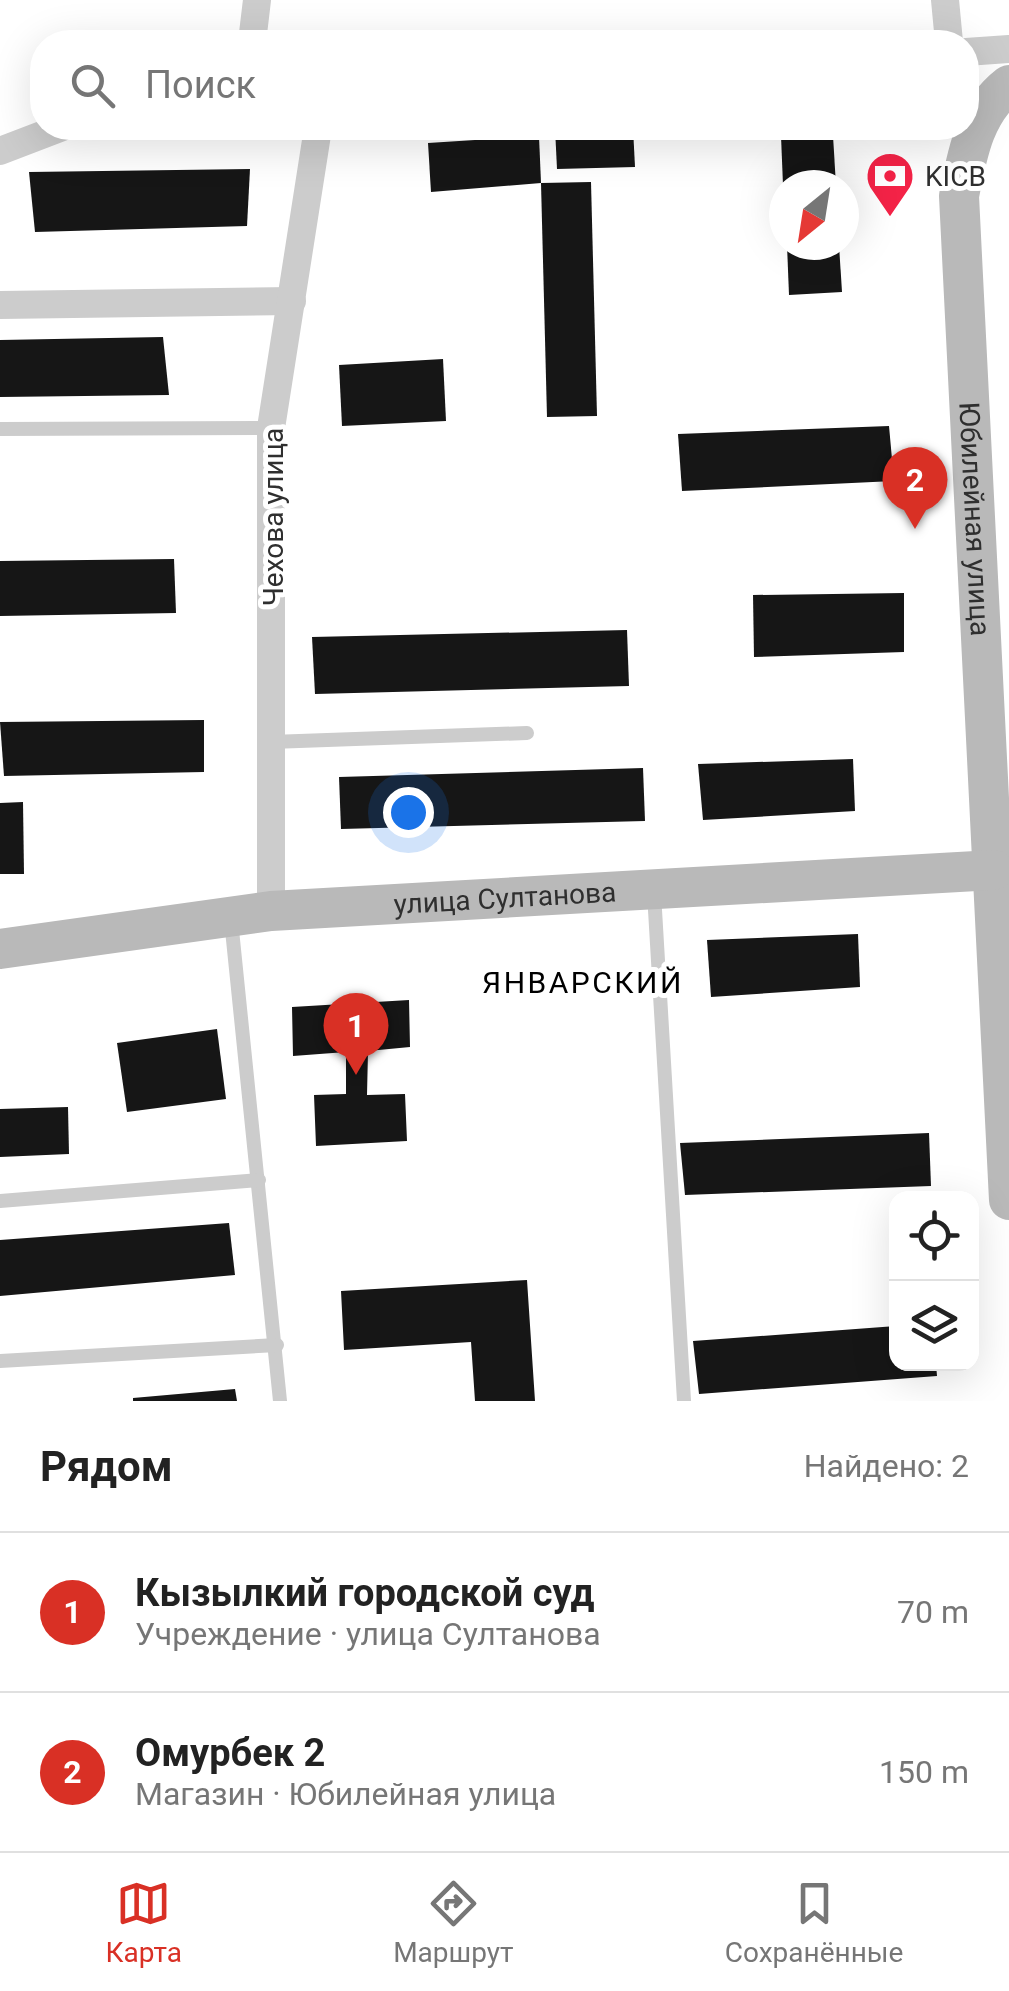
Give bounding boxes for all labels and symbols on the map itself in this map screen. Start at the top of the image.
bank icon: KICB [864,150,916,218]
place label: KICB [925,160,986,193]
north arrow [769,170,859,260]
street label: Юбилейная улица [952,401,997,637]
street label: Чехова улица [257,428,290,606]
pin: 2 [882,446,948,529]
your location [383,787,434,838]
street label: улица Султанова [393,875,617,921]
district label: ЯНВАРСКИЙ [482,965,684,1000]
pin: 1 [324,992,388,1075]

